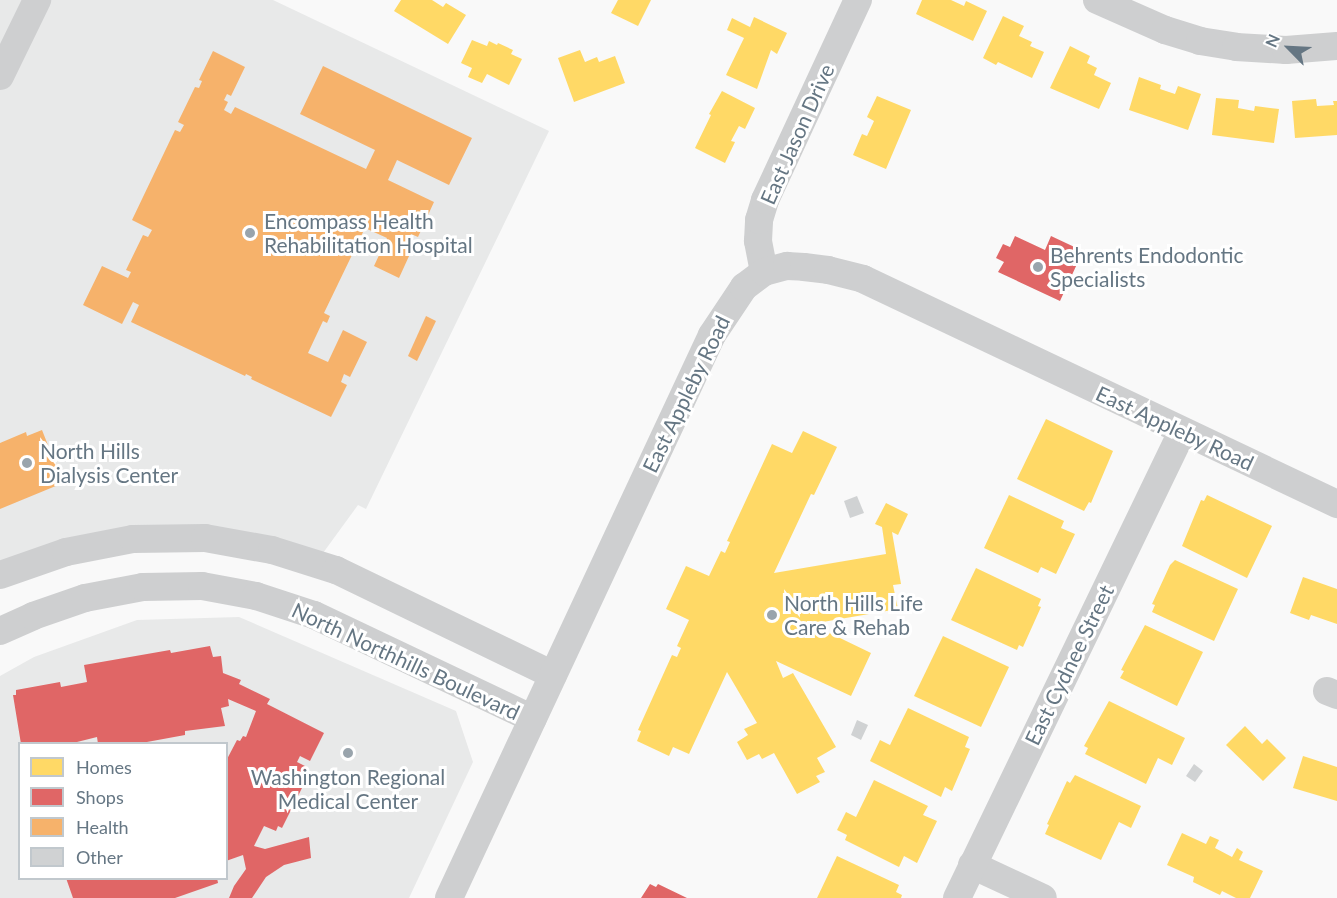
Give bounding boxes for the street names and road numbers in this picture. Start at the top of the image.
street label: East Jason Drive [755,60,839,208]
street label: East Appleby Road [637,311,735,477]
street label: East Appleby Road [1092,380,1258,476]
street label: East Cydnee Street [1019,581,1119,749]
street label: North Northhills Boulevard [288,597,524,725]

